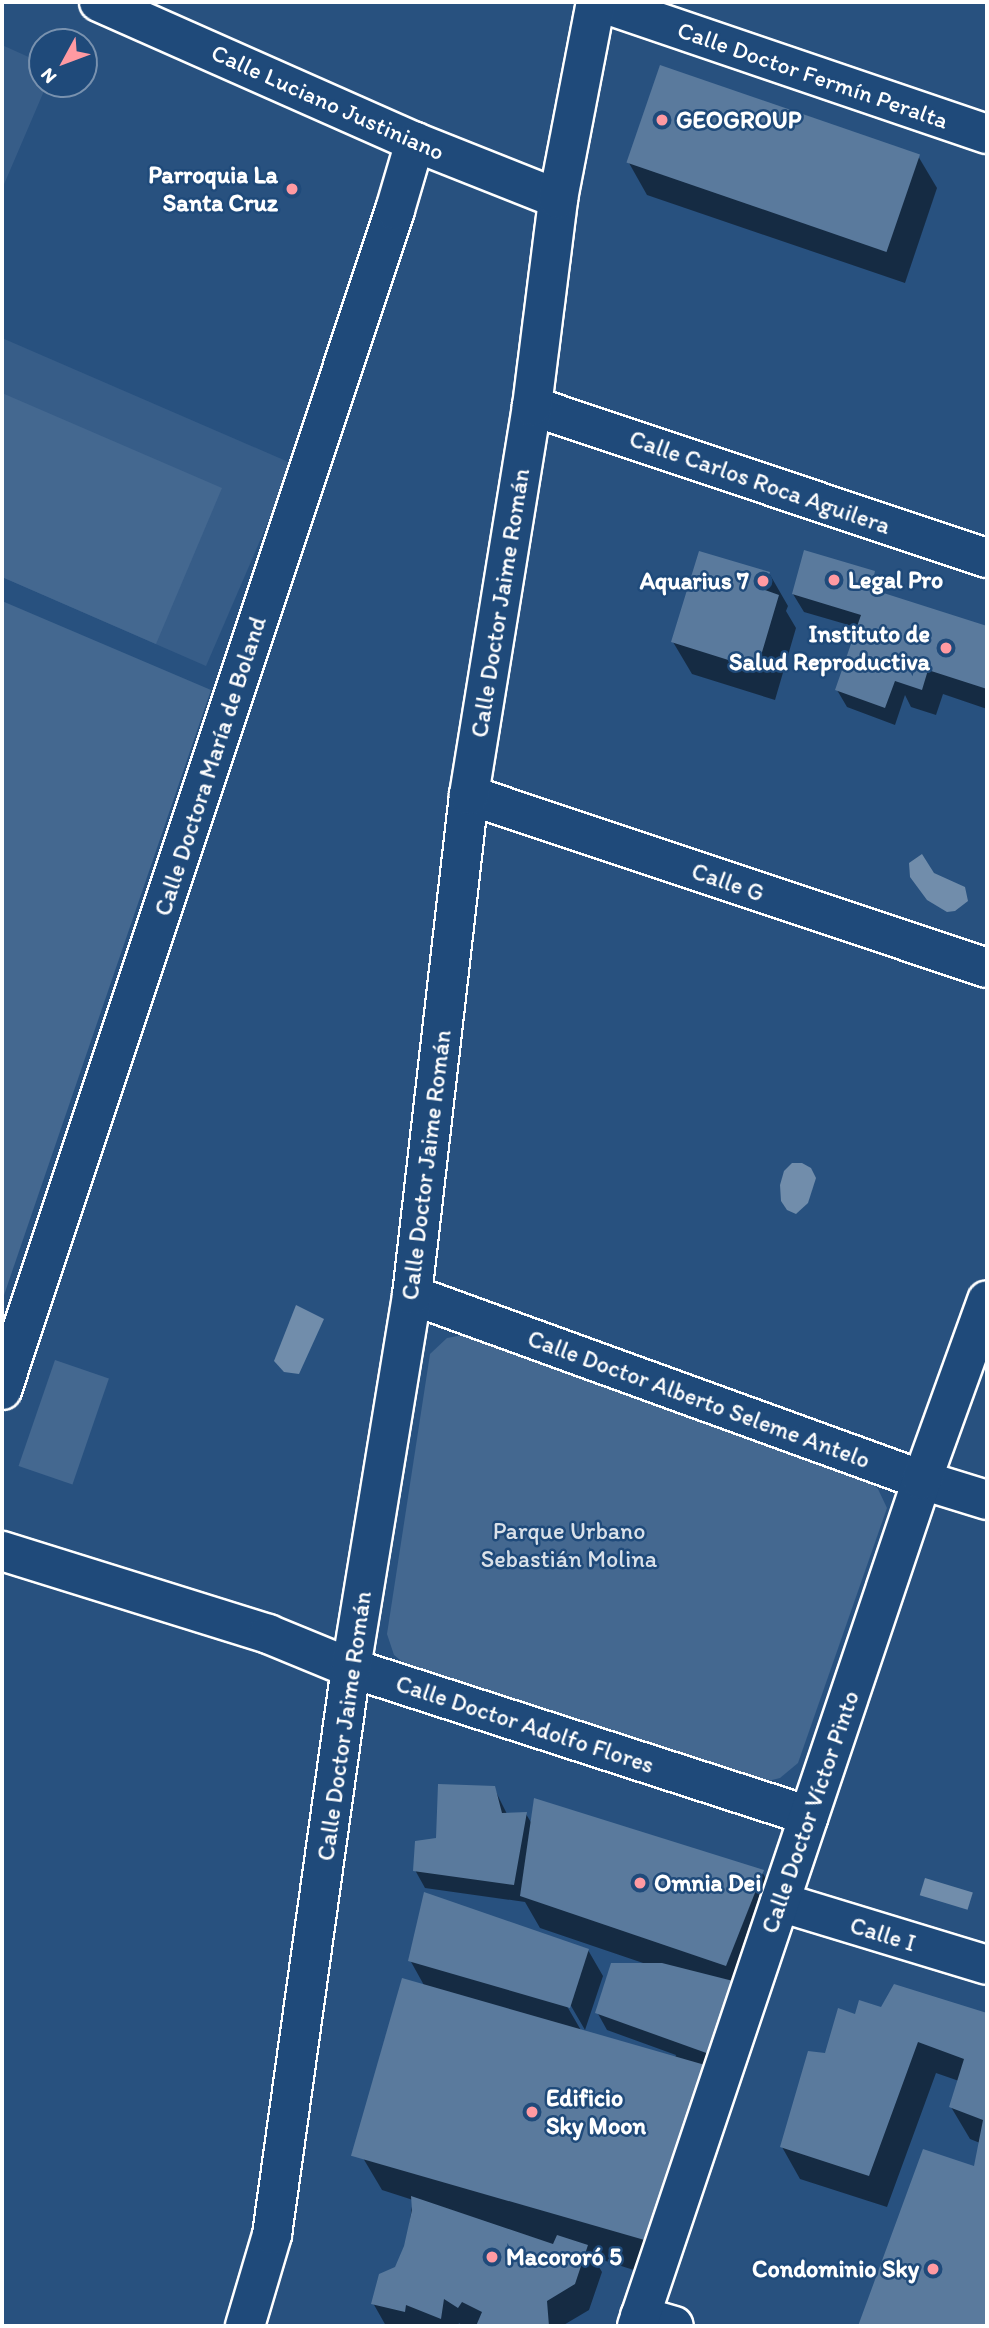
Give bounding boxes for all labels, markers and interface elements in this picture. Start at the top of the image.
street label: Calle Doctor Fermín Peralta [674,15,952,135]
north arrow [28,28,98,98]
street label: Calle Luciano Justiniano [207,38,449,166]
text: N [35,63,61,88]
place label: GEOGROUP [676,106,801,134]
marker: GEOGROUP [654,112,670,128]
place label: Parroquia La Santa Cruz [148,161,278,217]
marker: Parroquia La Santa Cruz [284,181,300,197]
street label: Calle Carlos Roca Aguilera [626,424,894,540]
street label: Calle Doctor Jaime Román [464,466,536,740]
place label: Legal Pro [848,566,943,594]
place label: Aquarius 7 [640,567,749,595]
marker: Legal Pro [826,572,842,588]
marker: Aquarius 7 [755,573,771,589]
street label: Calle Doctora María de Boland [148,613,272,919]
place label: Instituto de Salud Reproductiva [730,620,930,676]
marker: Instituto de Salud Reproductiva [936,638,956,658]
street label: Calle G [688,856,768,908]
street label: Calle Doctor Jaime Román [395,1028,457,1302]
street label: Calle Doctor Alberto Seleme Antelo [523,1323,875,1475]
park label: Parque Urbano Sebastián Molina [481,1517,657,1573]
street label: Calle Doctor Jaime Román [311,1589,377,1863]
street label: Calle Doctor Adolfo Flores [392,1668,658,1780]
street label: Calle Doctor Víctor Pinto [755,1686,865,1938]
place label: Omnia Dei [654,1869,761,1897]
marker: Omnia Dei [632,1875,648,1891]
street label: Calle I [847,1910,919,1958]
place label: Edificio Sky Moon [546,2084,645,2140]
marker: Edificio Sky Moon [524,2104,540,2120]
place label: Macororó 5 [506,2243,622,2271]
marker: Macororó 5 [484,2249,500,2265]
place label: Condominio Sky [752,2255,919,2283]
marker: Condominio Sky [925,2261,941,2277]

